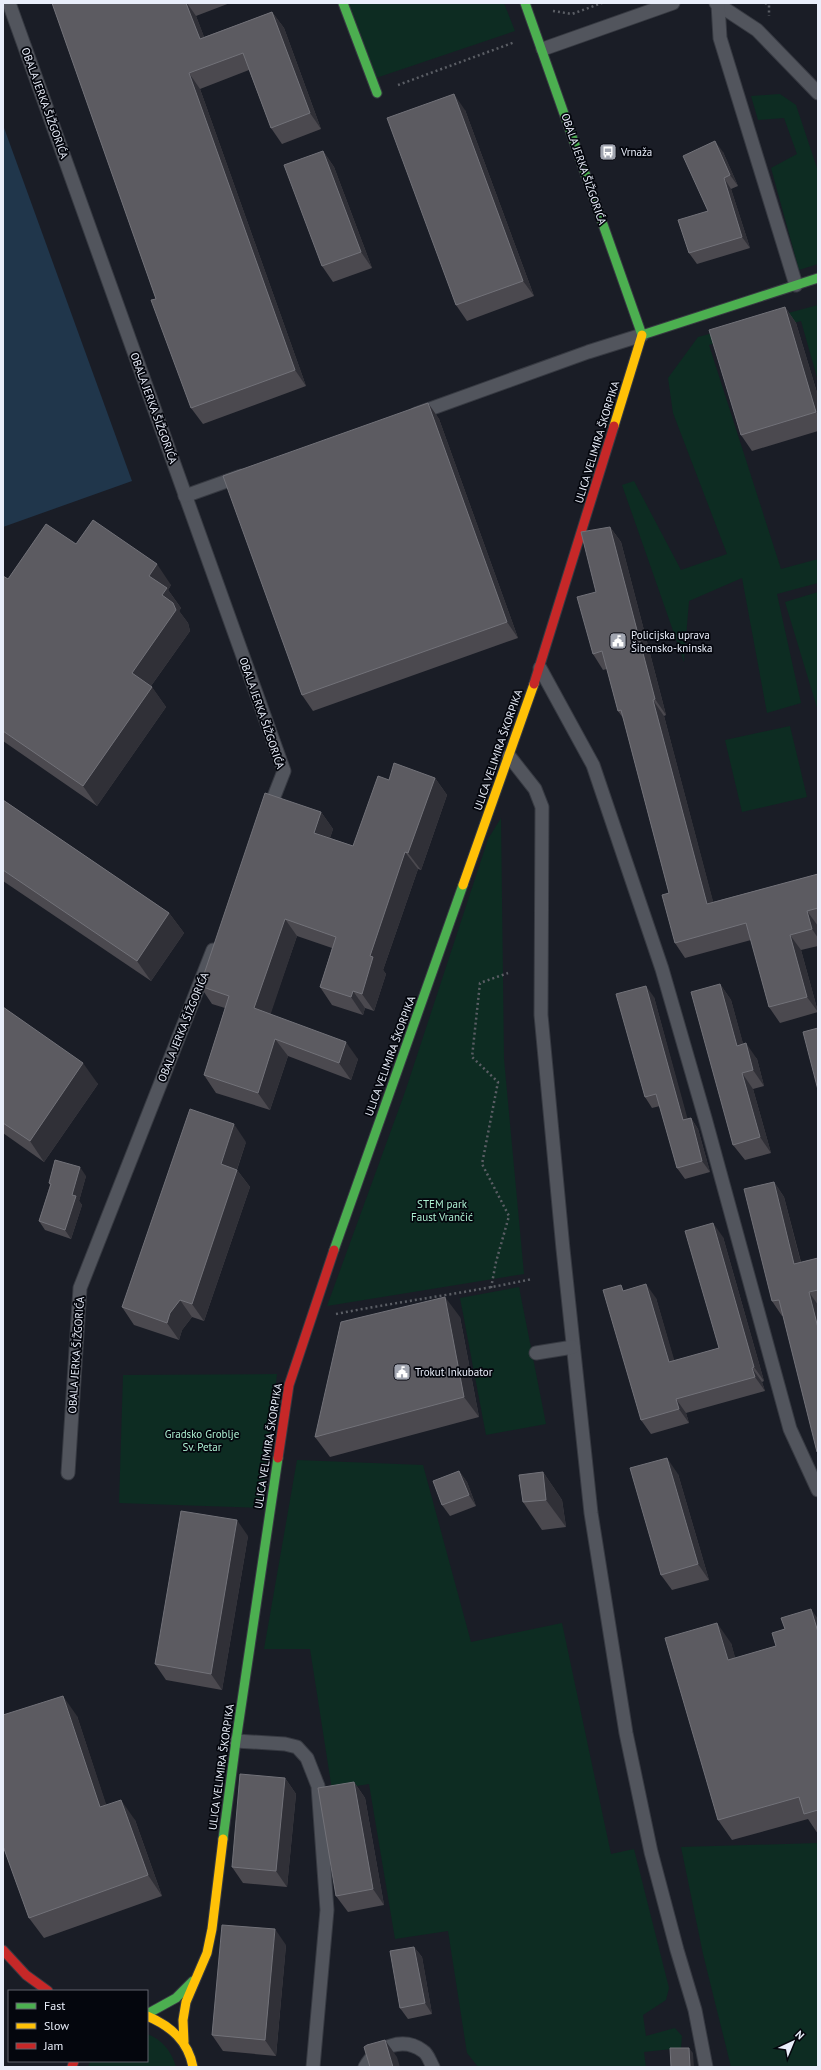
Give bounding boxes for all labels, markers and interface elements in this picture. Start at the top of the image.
street label: OBALA JERKA ŠIŽGORIĆA [18,46,72,161]
street label: OBALA JERKA ŠIŽGORIĆA [558,111,610,227]
bus stop icon: Vrnaža [598,142,618,162]
place label: Vrnaža [620,145,652,159]
street label: OBALA JERKA ŠIŽGORIĆA [127,351,181,466]
street label: ULICA VELIMIRA ŠKORPIKA [572,379,622,505]
place label: Policijska uprava Šibensko-kninska [631,628,713,655]
public building icon: Policijska uprava Šibensko-kninska [608,631,628,651]
street label: OBALA JERKA ŠIŽGORIĆA [236,655,288,771]
street label: ULICA VELIMIRA ŠKORPIKA [471,687,525,812]
street label: OBALA JERKA ŠIŽGORIĆA [155,970,212,1084]
street label: ULICA VELIMIRA ŠKORPIKA [362,993,418,1118]
park label: STEM park Faust Vrančić [411,1197,473,1224]
street label: OBALA JERKA ŠIŽGORIĆA [65,1296,87,1414]
public building icon: Trokut Inkubator [392,1362,412,1382]
place label: Trokut Inkubator [415,1365,493,1379]
street label: ULICA VELIMIRA ŠKORPIKA [251,1382,285,1510]
park label: Gradsko Groblje Sv. Petar [165,1427,240,1454]
street label: ULICA VELIMIRA ŠKORPIKA [205,1703,237,1831]
legend [8,1990,148,2062]
text: Fast [44,1998,65,2013]
text: Slow [44,2018,69,2033]
north arrow [773,2022,813,2062]
text: N [792,2027,807,2042]
text: Jam [43,2038,63,2053]

